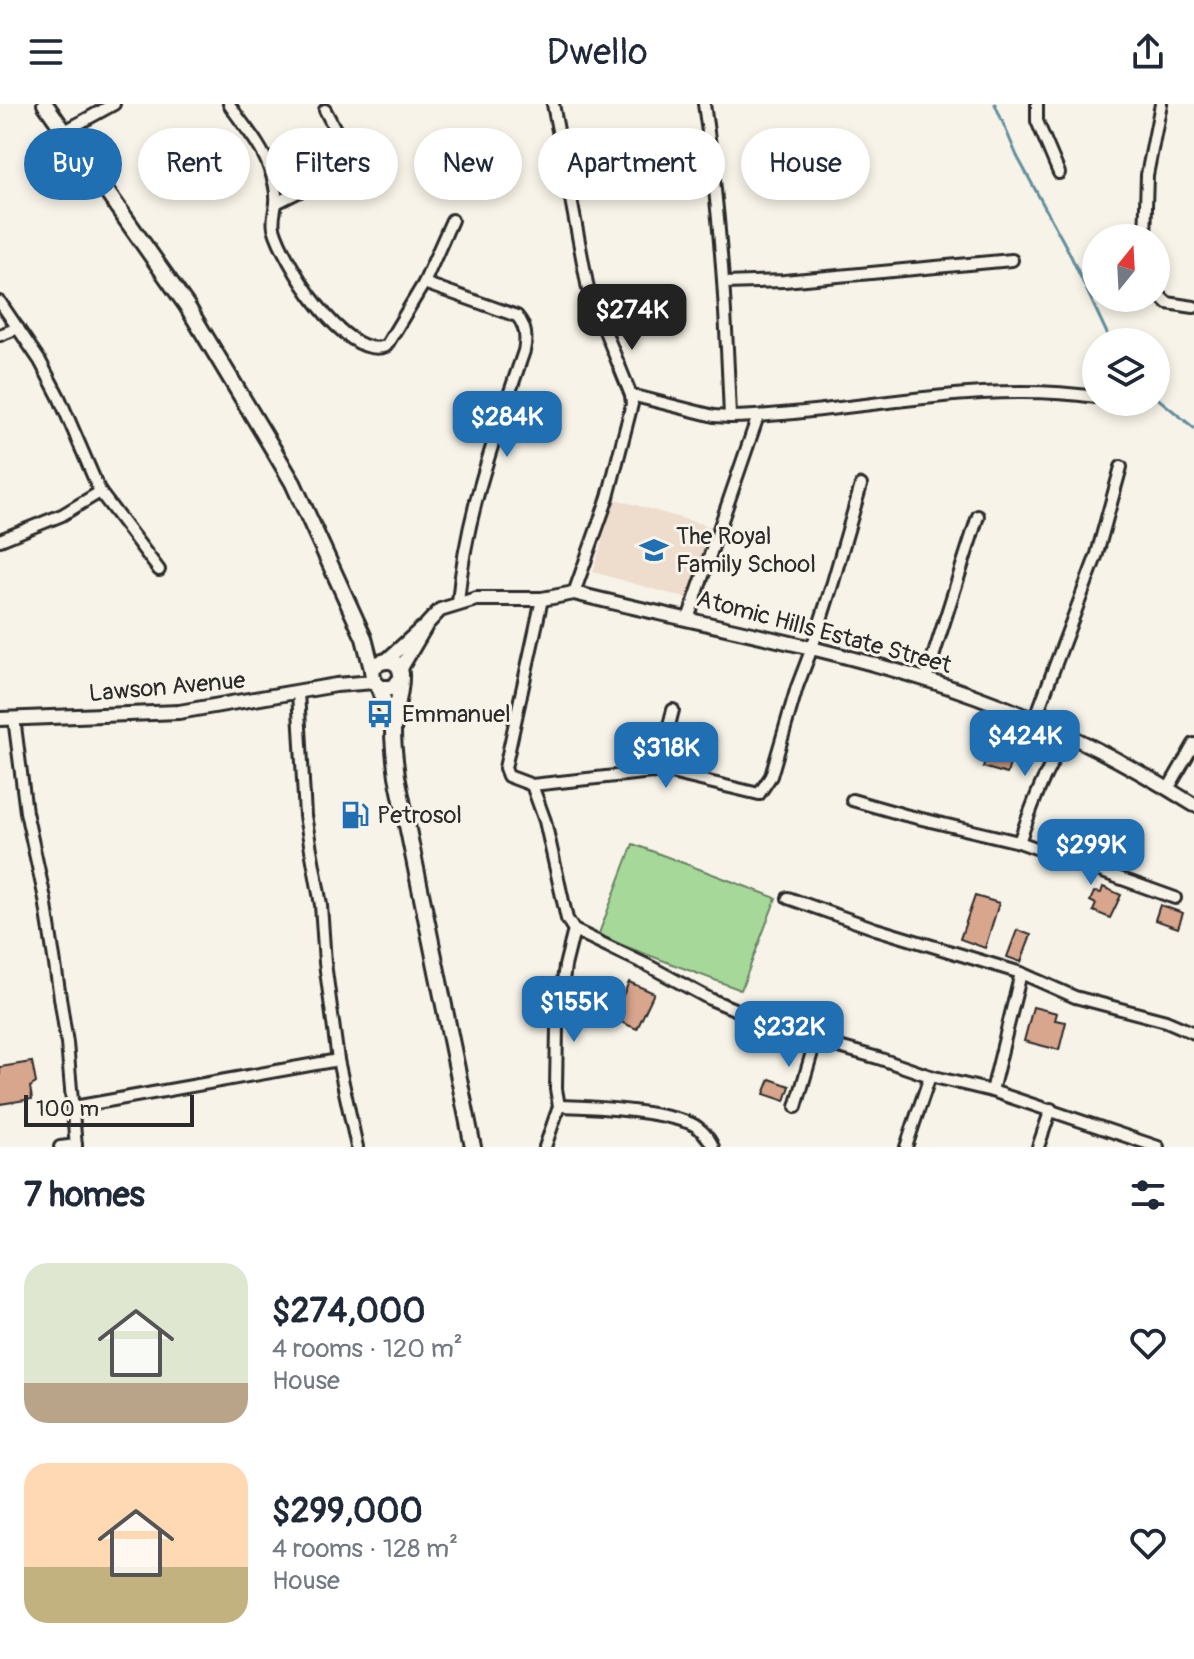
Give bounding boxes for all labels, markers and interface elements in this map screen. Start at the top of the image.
icon: menu [24,30,68,74]
text: Dwello [546,30,648,75]
icon: share [1126,30,1170,74]
chip: Buy [24,128,122,200]
chip: Rent [138,128,250,200]
chip: Filters [266,128,398,200]
chip: New [414,128,522,200]
chip: Apartment [538,128,725,200]
chip: House [741,128,870,200]
north arrow [1082,224,1170,312]
map controls [1082,224,1170,416]
pin: $274K [576,284,688,352]
text: $274K [595,294,669,326]
button: layers [1082,328,1170,416]
pin: $284K [451,391,563,459]
text: $284K [471,401,543,433]
place label: The Royal Family School [676,522,816,579]
school or university icon: The Royal Family School [639,535,669,565]
street label: Atomic Hills Estate Street [694,584,955,680]
street label: Lawson Avenue [88,666,247,708]
bus stop icon: Emmanuel [365,699,395,729]
place label: Emmanuel [402,700,511,729]
pin: $424K [969,710,1081,778]
text: $424K [988,720,1062,752]
pin: $318K [610,722,722,790]
text: $318K [632,732,700,764]
fuel station icon: Petrosol [340,800,370,830]
place label: Petrosol [377,801,462,830]
pin: $299K [1035,819,1147,887]
text: $299K [1055,829,1127,861]
pin: $155K [518,976,630,1044]
text: $155K [540,986,608,1018]
pin: $232K [733,1001,845,1069]
text: $232K [753,1011,825,1043]
scale bar [24,1091,194,1127]
text: 100 m [36,1095,99,1123]
icon: filters [1126,1173,1170,1217]
text: 7 homes [24,1174,145,1217]
text: $274,000 [272,1290,425,1333]
icon: home [88,1295,184,1391]
icon: heart [1126,1321,1170,1365]
text: 4 rooms · 120 m² [272,1333,463,1365]
text: House [272,1365,340,1397]
text: $299,000 [272,1490,423,1533]
icon: home [88,1495,184,1591]
icon: heart [1126,1521,1170,1565]
text: 4 rooms · 128 m² [272,1533,458,1565]
text: House [272,1565,340,1597]

